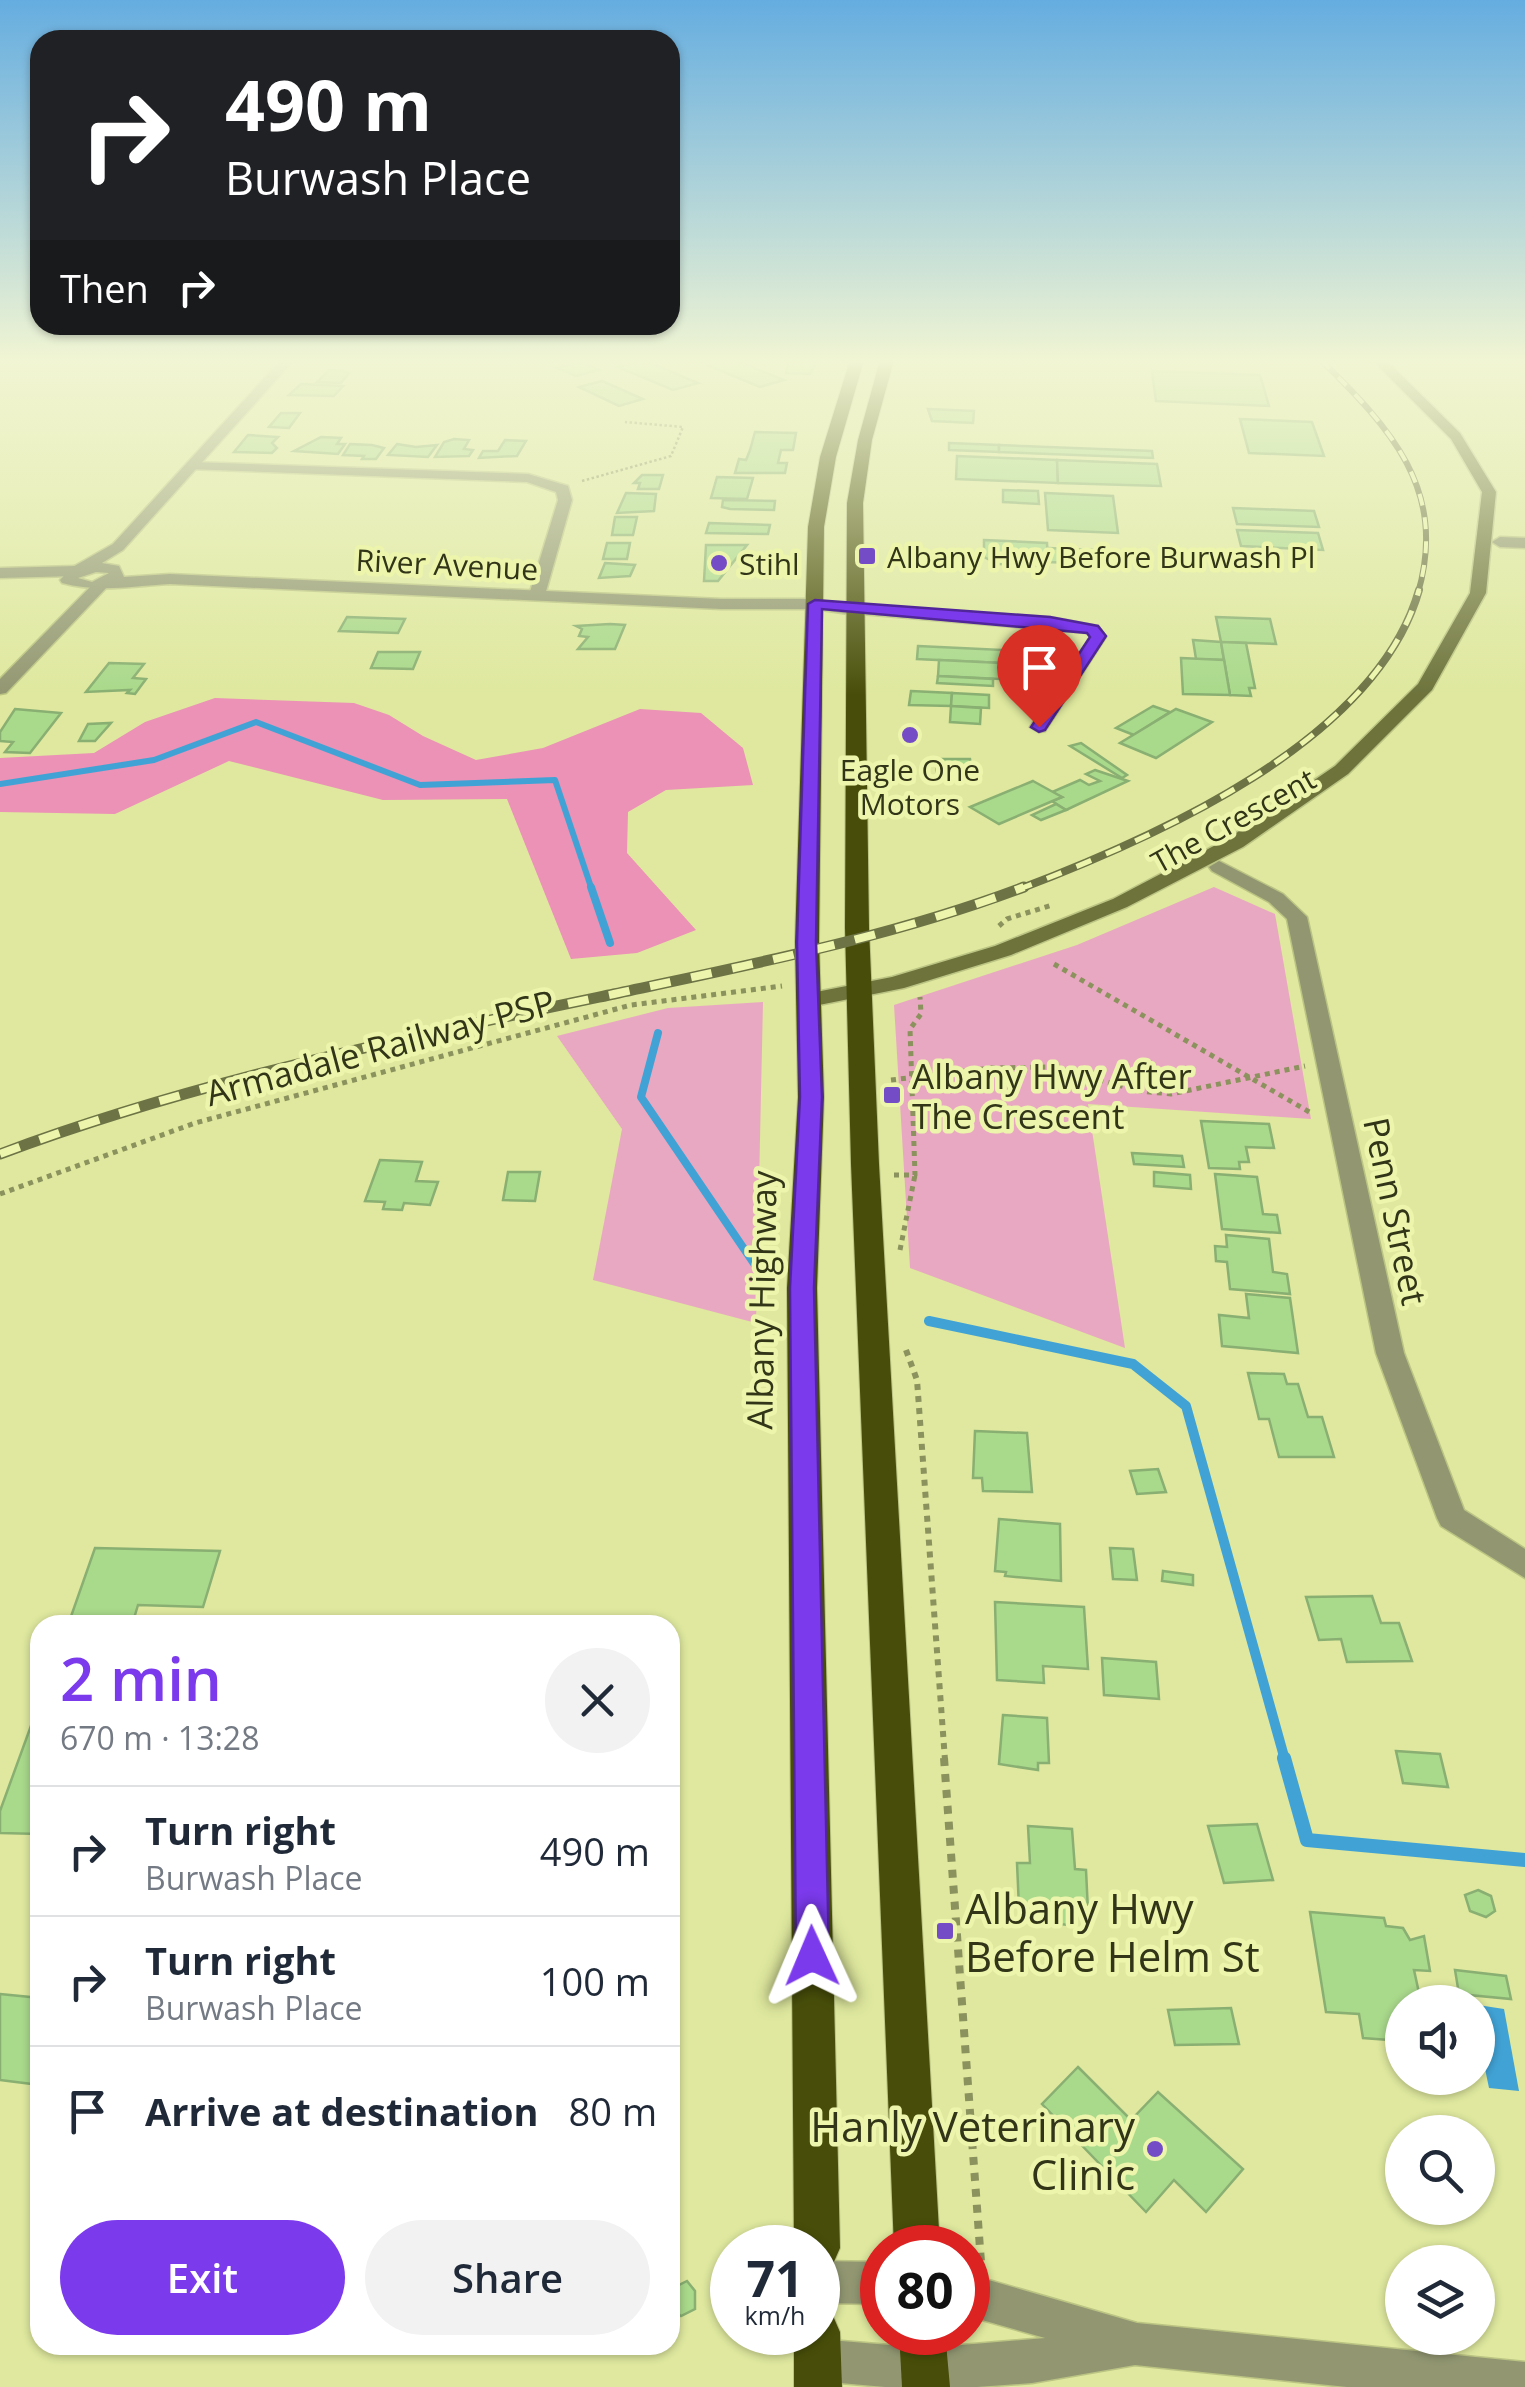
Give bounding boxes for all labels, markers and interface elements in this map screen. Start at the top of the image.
text: 490 m [225,56,432,152]
icon: right [60,70,190,200]
text: Burwash Place [225,147,531,208]
icon: right [169,260,224,315]
text: Then [60,262,149,314]
place label: Albany Hwy Before Burwash Pl [887,536,1315,577]
street label: River Avenue [355,539,539,589]
place label: Stihl [739,543,800,584]
marker: Albany Hwy Before Burwash Pl [856,545,878,567]
marker: Stihl [708,552,730,574]
pin [997,625,1082,728]
icon: arrive [1012,640,1067,695]
marker: Eagle One Motors [899,724,921,746]
place label: Eagle One Motors [840,749,980,824]
street label: The Crescent [1143,758,1323,882]
street label: Armadale Railway PSP [200,978,560,1116]
place label: Albany Hwy After The Crescent [912,1052,1192,1139]
marker: Albany Hwy After The Crescent [881,1084,903,1106]
street label: Penn Street [1353,1113,1439,1309]
street label: Albany Highway [735,1170,787,1430]
text: 2 min [60,1637,222,1719]
button: close [545,1648,650,1753]
text: 670 m · 13:28 [60,1716,259,1759]
text: Turn right [145,1804,336,1856]
icon: right [60,1824,115,1879]
text: 490 m [540,1825,650,1877]
text: Burwash Place [145,1856,363,1899]
place label: Albany Hwy Before Helm St [965,1879,1260,1984]
position arrow [760,1904,864,2008]
marker: Albany Hwy Before Helm St [934,1920,956,1942]
text: Turn right [145,1934,336,1986]
icon: right [60,1954,115,2009]
text: 100 m [540,1955,650,2007]
map controls [1385,1985,1495,2355]
button: sound [1385,1985,1495,2095]
text: Burwash Place [145,1986,363,2029]
icon: arrive [60,2084,115,2139]
text: Arrive at destination [145,2085,539,2137]
text: 80 m [569,2085,657,2137]
place label: Hanly Veterinary Clinic [810,2097,1136,2202]
button: search [1385,2115,1495,2225]
marker: Hanly Veterinary Clinic [1144,2138,1166,2160]
button: Exit [60,2220,345,2335]
button: Share [365,2220,650,2335]
speed limit sign: 80 [860,2225,990,2355]
text: 71 [746,2244,804,2312]
button: layers [1385,2245,1495,2355]
text: km/h [745,2298,805,2332]

